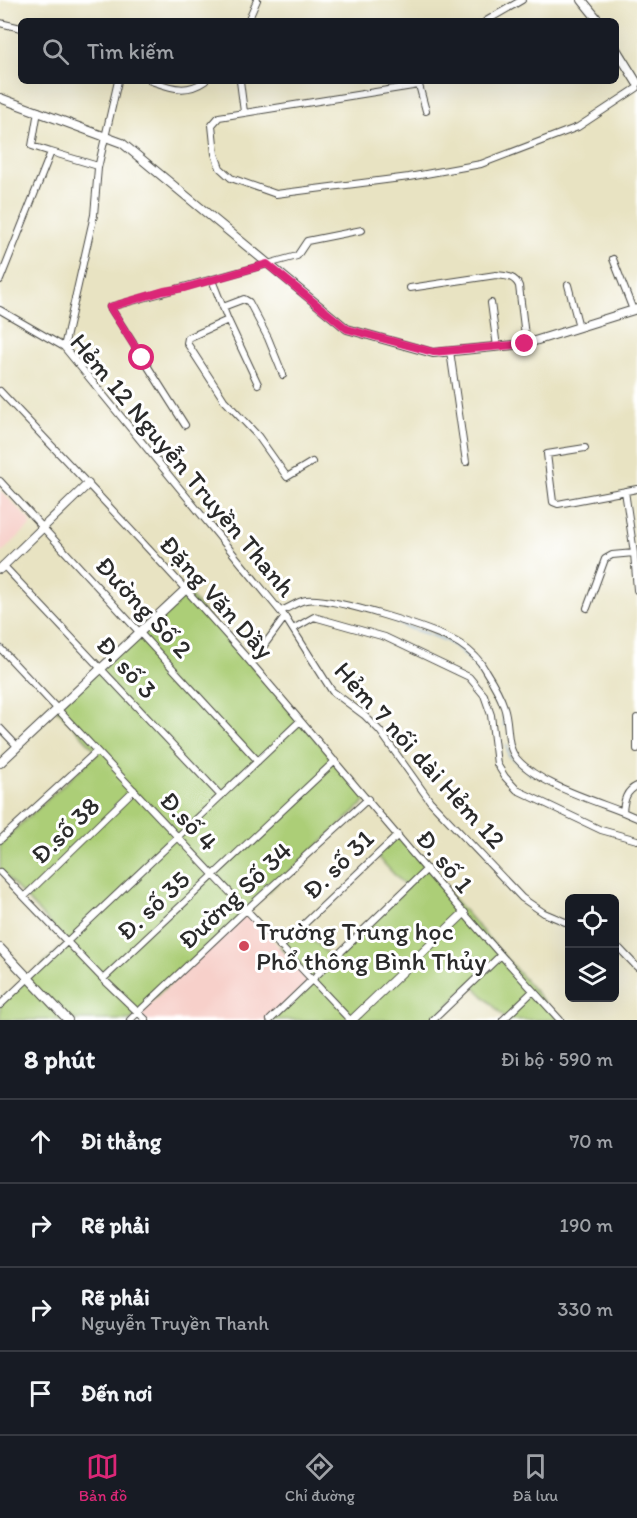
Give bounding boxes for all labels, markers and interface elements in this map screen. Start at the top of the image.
search box [18,18,619,84]
icon: search [39,35,72,68]
text: Tìm kiếm [87,38,174,65]
street label: Hẻm 12 Nguyễn Truyền Thanh [63,327,303,603]
route end [511,330,537,356]
route start [128,344,154,370]
street label: Đặng Văn Dầy [153,528,281,666]
street label: Đường Số 2 [89,549,199,665]
street label: Đ. số 3 [90,629,164,705]
street label: Hẻm 7 nối dài Hẻm 12 [328,655,513,855]
street label: Đ.số 4 [153,784,225,858]
street label: Đ.số 38 [24,790,106,870]
street label: Đ. số 31 [296,822,380,906]
street label: Đ. số 1 [409,823,481,899]
street label: Đường Số 34 [172,834,299,956]
street label: Đ. số 35 [110,863,196,947]
map controls [565,894,619,1002]
button: locate [565,894,619,948]
place label: Trường Trung học Phổ thông Bình Thủy [256,915,486,977]
marker: Trường Trung học Phổ thông Bình Thủy [237,939,251,953]
button: layers [565,948,619,1002]
text: 8 phút [24,1043,95,1075]
text: Đi bộ · 590 m [501,1047,613,1071]
icon: ahead [24,1125,57,1158]
text: Đi thẳng [81,1128,161,1155]
text: 70 m [569,1129,613,1153]
icon: right [24,1209,57,1242]
text: Rẽ phải [81,1212,150,1239]
text: 190 m [560,1213,613,1237]
text: Rẽ phải [81,1284,150,1311]
icon: right [24,1293,57,1326]
text: 330 m [558,1297,613,1321]
text: Nguyễn Truyền Thanh [81,1311,269,1335]
icon: arrive [24,1377,57,1410]
text: Đến nơi [81,1380,153,1407]
tab: Bản đồ [79,1450,127,1505]
tab: Chỉ đường [285,1450,355,1505]
tab: Đã lưu [513,1450,558,1505]

